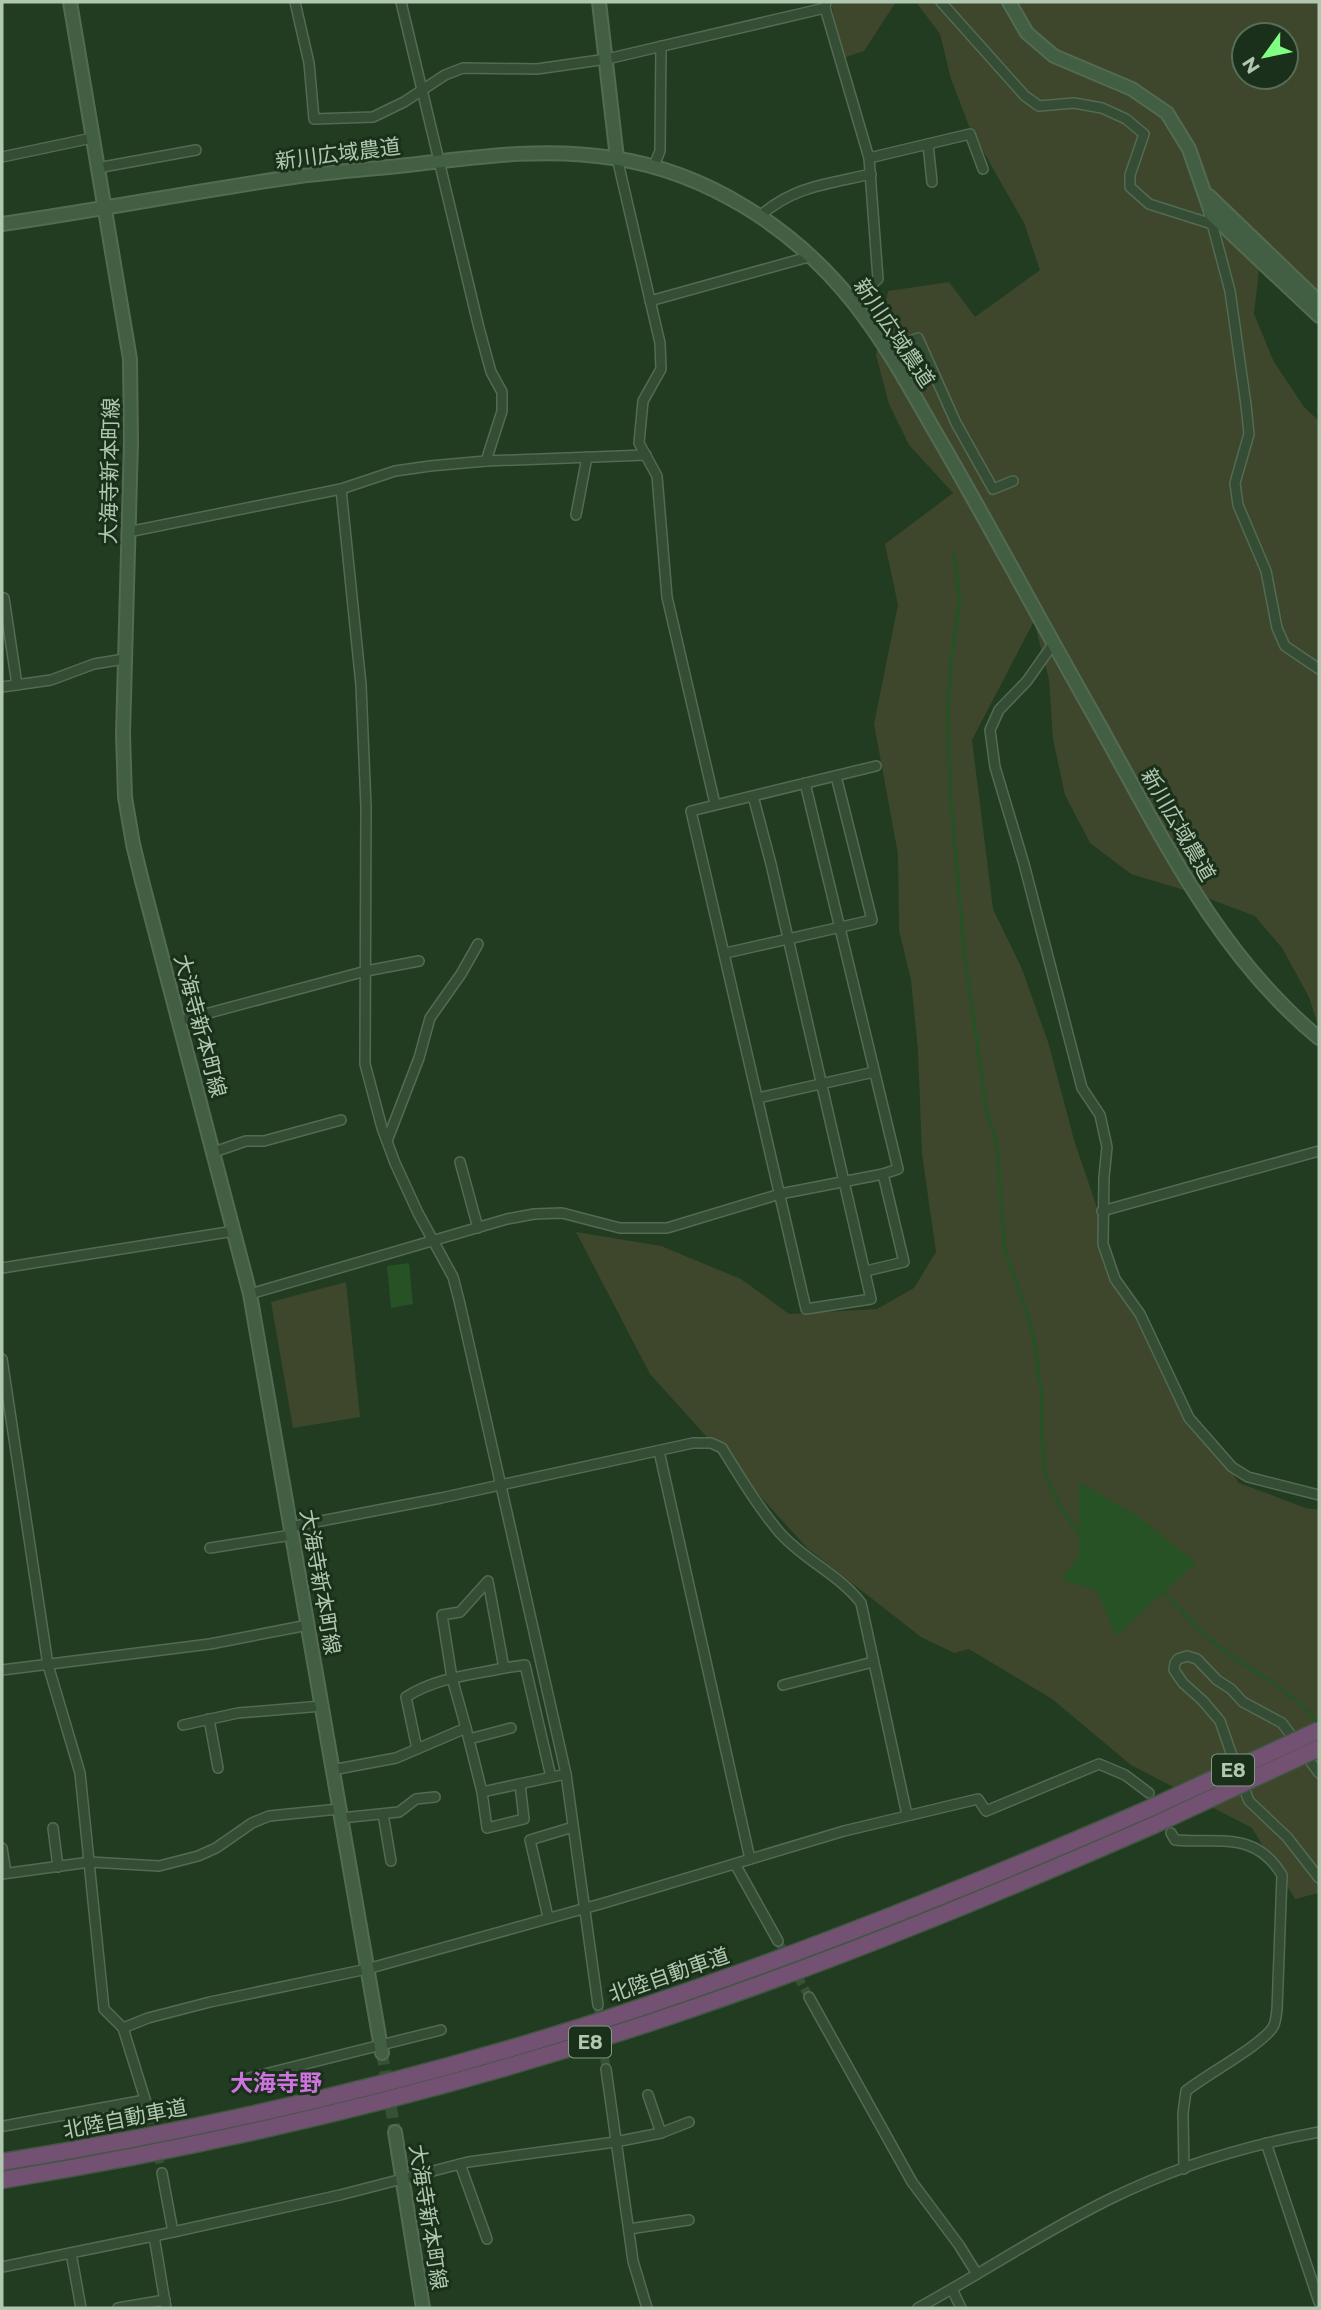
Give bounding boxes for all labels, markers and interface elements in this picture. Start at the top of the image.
north arrow [1230,21,1300,91]
text: N [1237,52,1265,78]
street label: 新川広域農道 [274,133,402,174]
street label: 新川広域農道 [849,274,940,392]
street label: 大海寺新本町線 [96,397,123,545]
street label: 新川広域農道 [1136,764,1221,886]
street label: 大海寺新本町線 [169,952,232,1100]
street label: 大海寺新本町線 [295,1507,346,1656]
road number: E8 [1212,1754,1254,1786]
street label: 北陸自動車道 [605,1942,732,2007]
road number: E8 [569,2026,611,2058]
district label: 大海寺野 [230,2069,322,2097]
street label: 北陸自動車道 [61,2094,189,2143]
street label: 大海寺新本町線 [405,2142,452,2291]

